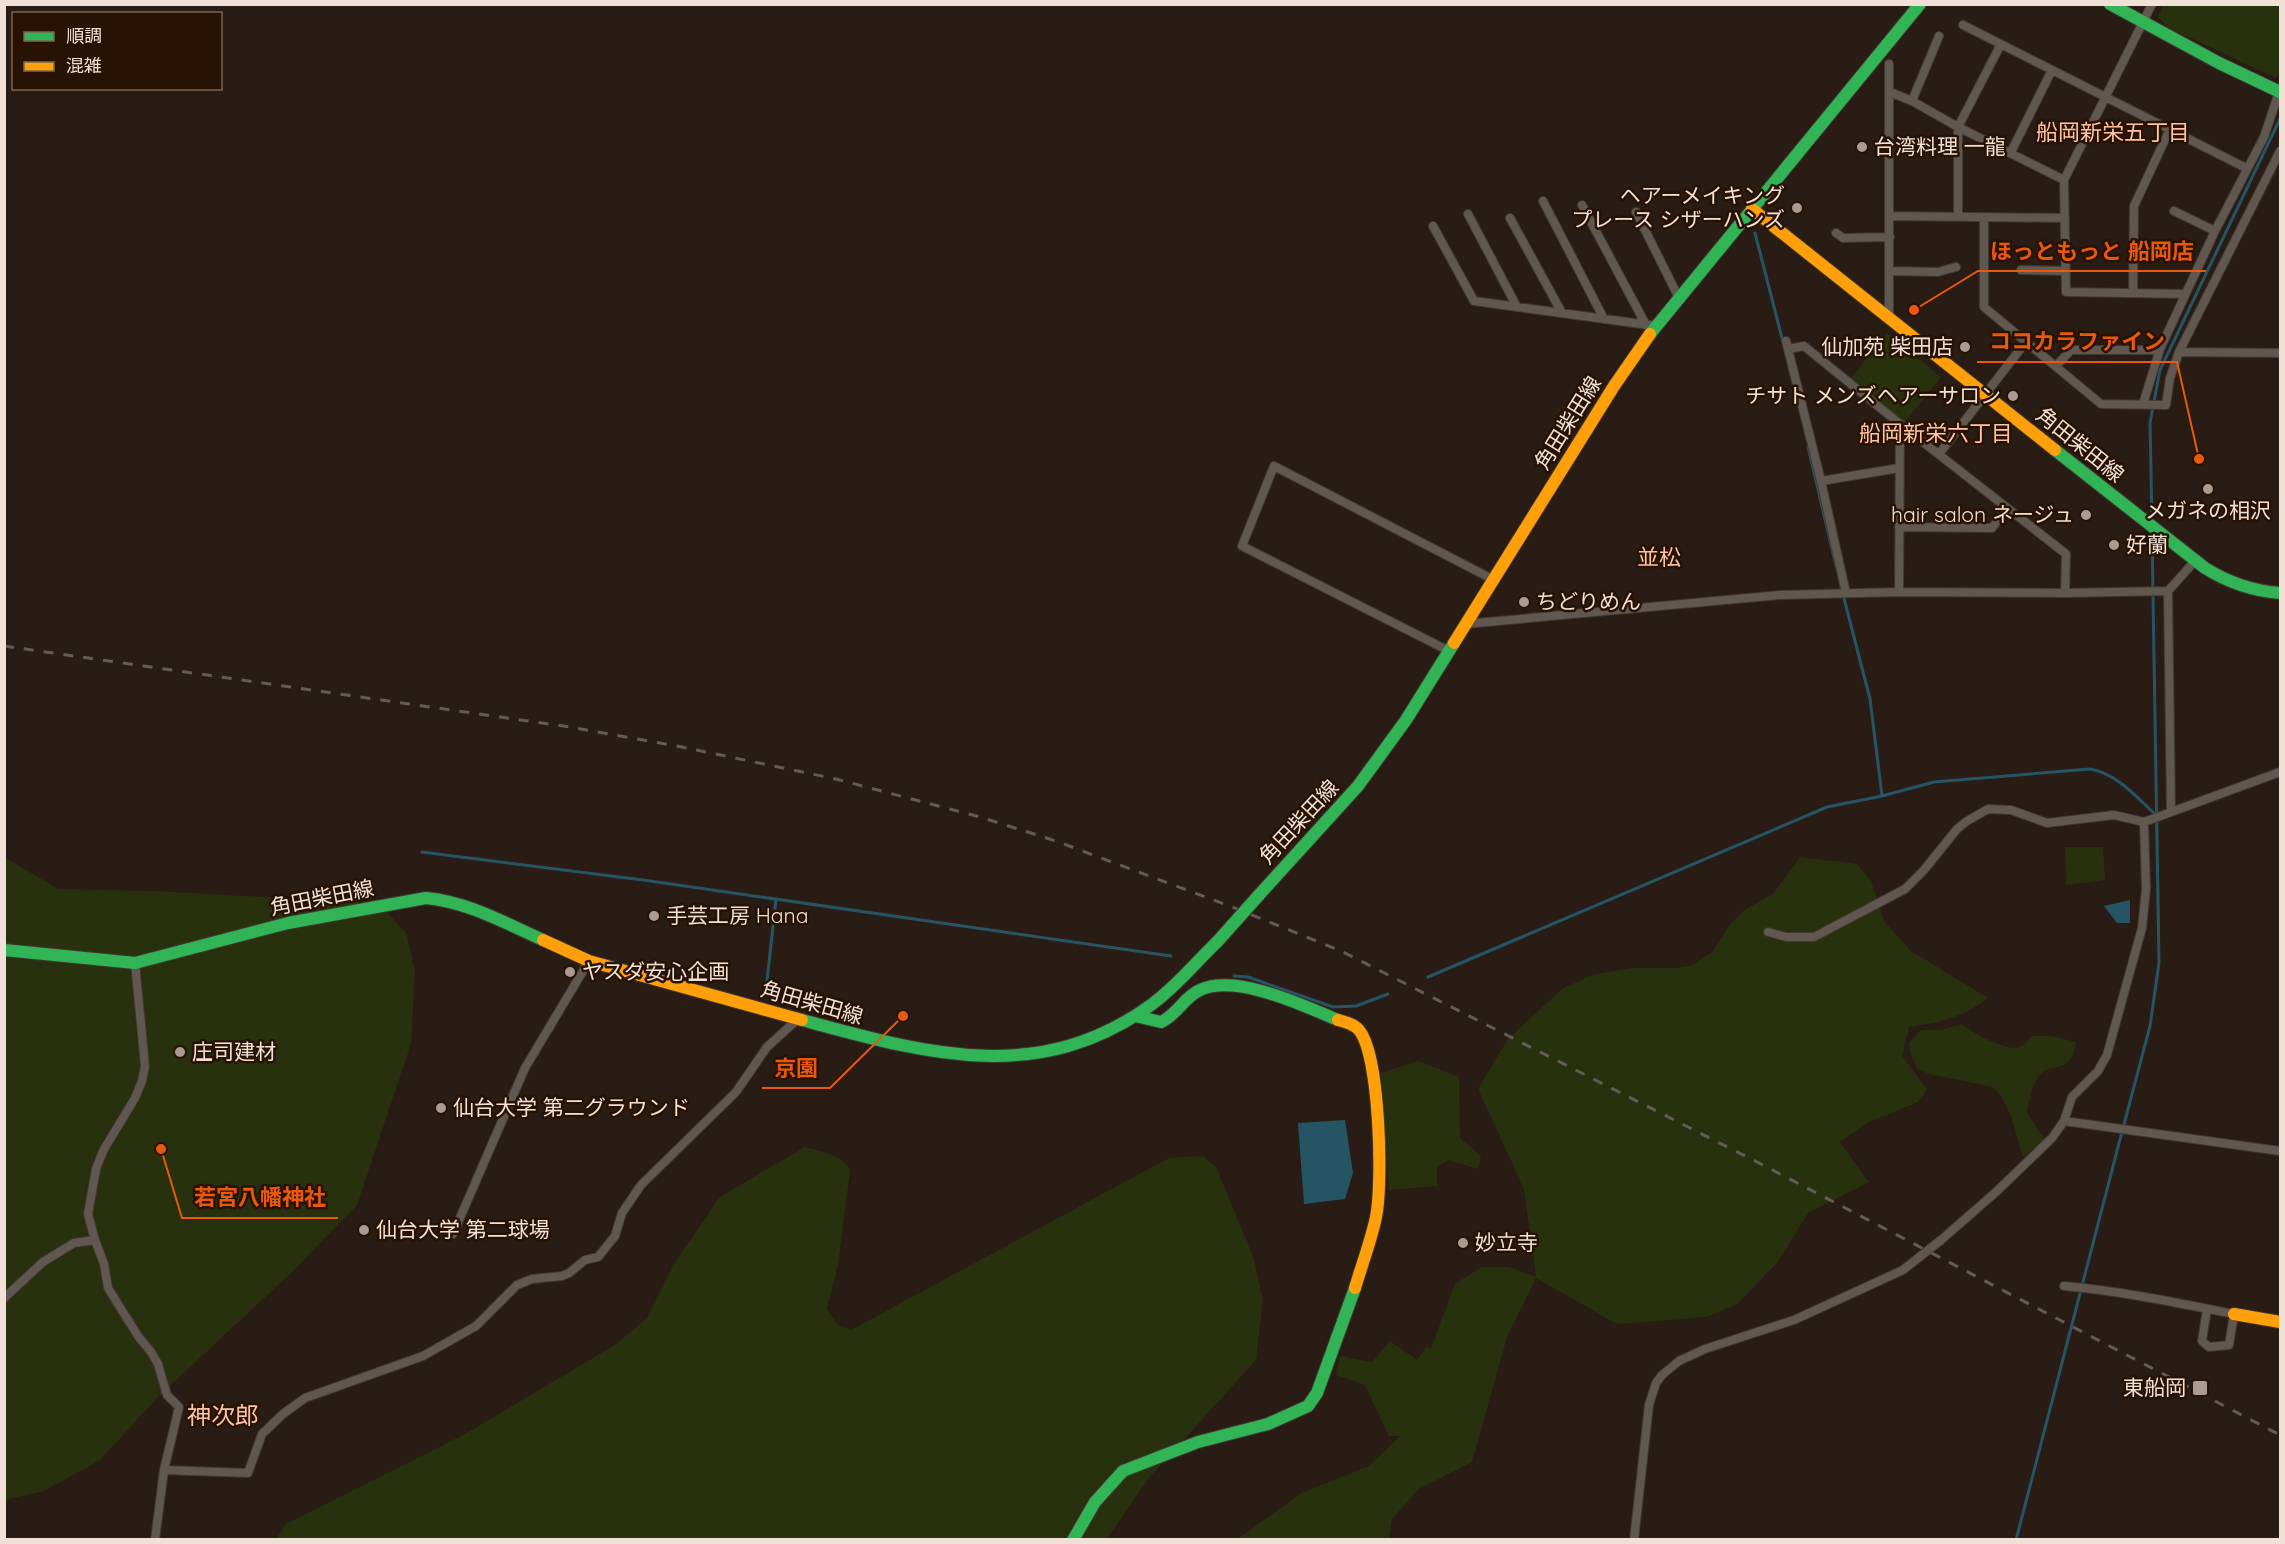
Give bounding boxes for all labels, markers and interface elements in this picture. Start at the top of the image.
legend [12,12,222,90]
text: 順調 [66,24,102,47]
text: 混雑 [66,54,102,77]
district label: 船岡新栄五丁目 [2036,118,2190,146]
place label: 台湾料理 一龍 [1874,133,2006,159]
marker: 台湾料理 一龍 [1855,140,1869,154]
place label: ヘアーメイキング プレース シザーハンズ [1571,182,1785,232]
marker: ヘアーメイキング プレース シザーハンズ [1790,201,1804,215]
callout: ほっともっと 船岡店 [1978,231,2206,271]
text: ほっともっと 船岡店 [1990,237,2194,265]
callout: ココカラファイン [1977,322,2177,362]
text: ココカラファイン [1989,327,2165,355]
place label: 仙加苑 柴田店 [1821,333,1953,359]
marker: 仙加苑 柴田店 [1958,340,1972,354]
street label: 角田柴田線 [1528,371,1606,474]
place label: チサト メンズヘアーサロン [1745,382,2001,408]
marker: チサト メンズヘアーサロン [2006,389,2020,403]
street label: 角田柴田線 [2032,401,2130,487]
district label: 船岡新栄六丁目 [1859,419,2013,447]
marker: メガネの相沢 [2201,482,2215,496]
place label: メガネの相沢 [2145,497,2271,523]
place label: hair salon ネージュ [1891,501,2074,527]
marker: hair salon ネージュ [2079,508,2093,522]
place label: 好蘭 [2126,531,2168,557]
marker: 好蘭 [2107,538,2121,552]
district label: 並松 [1637,543,1681,571]
place label: ちどりめん [1536,588,1641,614]
marker: ちどりめん [1517,595,1531,609]
street label: 角田柴田線 [1253,774,1344,869]
street label: 角田柴田線 [268,874,376,920]
place label: 手芸工房 Hana [666,902,808,928]
marker: 手芸工房 Hana [647,909,661,923]
place label: ヤスダ安心企画 [582,958,729,984]
marker: ヤスダ安心企画 [563,965,577,979]
street label: 角田柴田線 [758,975,866,1029]
place label: 庄司建材 [192,1038,276,1064]
marker: 庄司建材 [173,1045,187,1059]
callout: 京園 [762,1048,830,1088]
text: 京園 [774,1054,818,1082]
place label: 仙台大学 第二グラウンド [453,1094,690,1120]
marker: 仙台大学 第二グラウンド [434,1101,448,1115]
callout: 若宮八幡神社 [182,1178,338,1218]
text: 若宮八幡神社 [194,1183,326,1211]
place label: 仙台大学 第二球場 [376,1216,550,1242]
marker: 仙台大学 第二球場 [357,1223,371,1237]
place label: 妙立寺 [1475,1229,1538,1255]
marker: 妙立寺 [1456,1236,1470,1250]
place label: 東船岡 [2123,1374,2186,1400]
marker: 東船岡 [2191,1379,2209,1397]
district label: 神次郎 [187,1400,259,1430]

